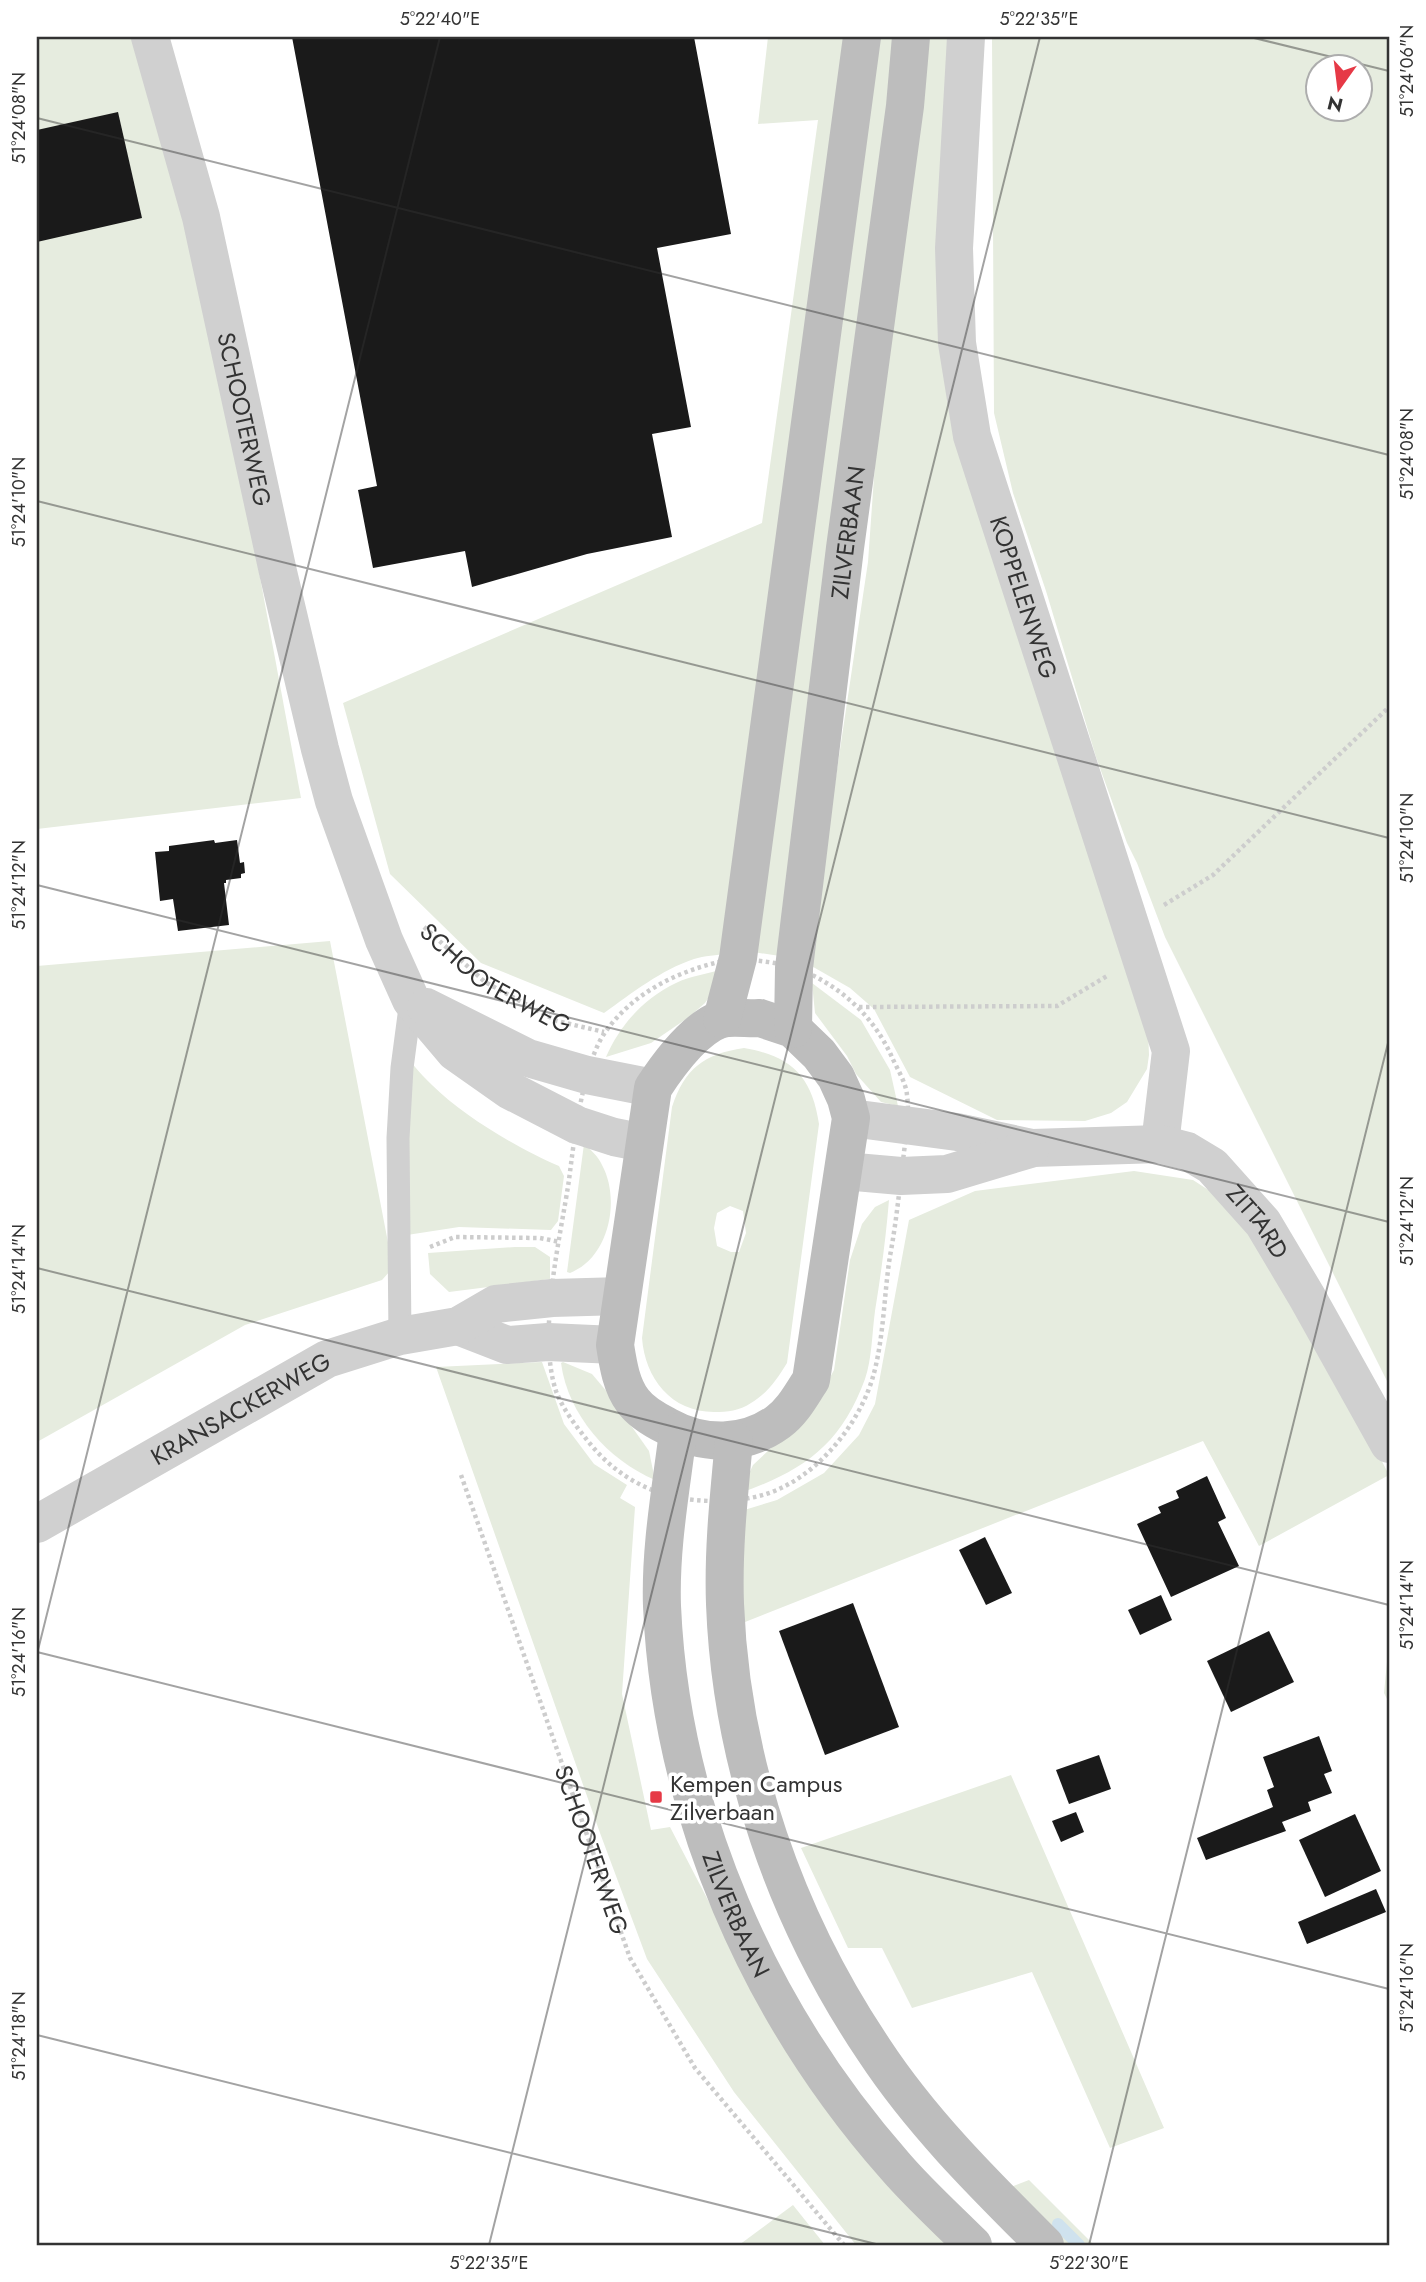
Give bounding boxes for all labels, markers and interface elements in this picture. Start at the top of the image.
text: 5°22'40"E [400,6,480,32]
text: 5°22'35"E [999,6,1079,32]
text: 51°24'06"N [1394,25,1420,117]
north arrow [1304,52,1374,122]
text: 51°24'08"N [6,72,32,164]
text: N [1324,89,1346,119]
street label: SCHOOTERWEG [209,329,281,510]
text: 51°24'08"N [1394,408,1420,500]
text: 51°24'10"N [6,457,32,547]
street label: ZILVERBAAN [821,464,873,601]
street label: KOPPELENWEG [981,511,1067,683]
text: 51°24'10"N [1394,793,1420,883]
text: 51°24'12"N [6,840,32,930]
street label: SCHOOTERWEG [413,914,574,1041]
street label: ZITTARD [1219,1176,1298,1265]
text: 51°24'12"N [1394,1176,1420,1266]
text: 51°24'14"N [6,1224,32,1314]
street label: KRANSACKERWEG [144,1343,337,1473]
text: 51°24'14"N [1394,1560,1420,1650]
text: 51°24'16"N [6,1607,32,1697]
street label: SCHOOTERWEG [546,1760,638,1939]
place label: Kempen Campus Zilverbaan [670,1766,842,1829]
marker: Kempen Campus Zilverbaan [648,1789,664,1805]
street label: ZILVERBAAN [694,1847,779,1983]
text: 51°24'16"N [1394,1943,1420,2033]
text: 51°24'18"N [6,1991,32,2081]
text: 5°22'35"E [449,2250,529,2276]
text: 5°22'30"E [1049,2250,1129,2276]

